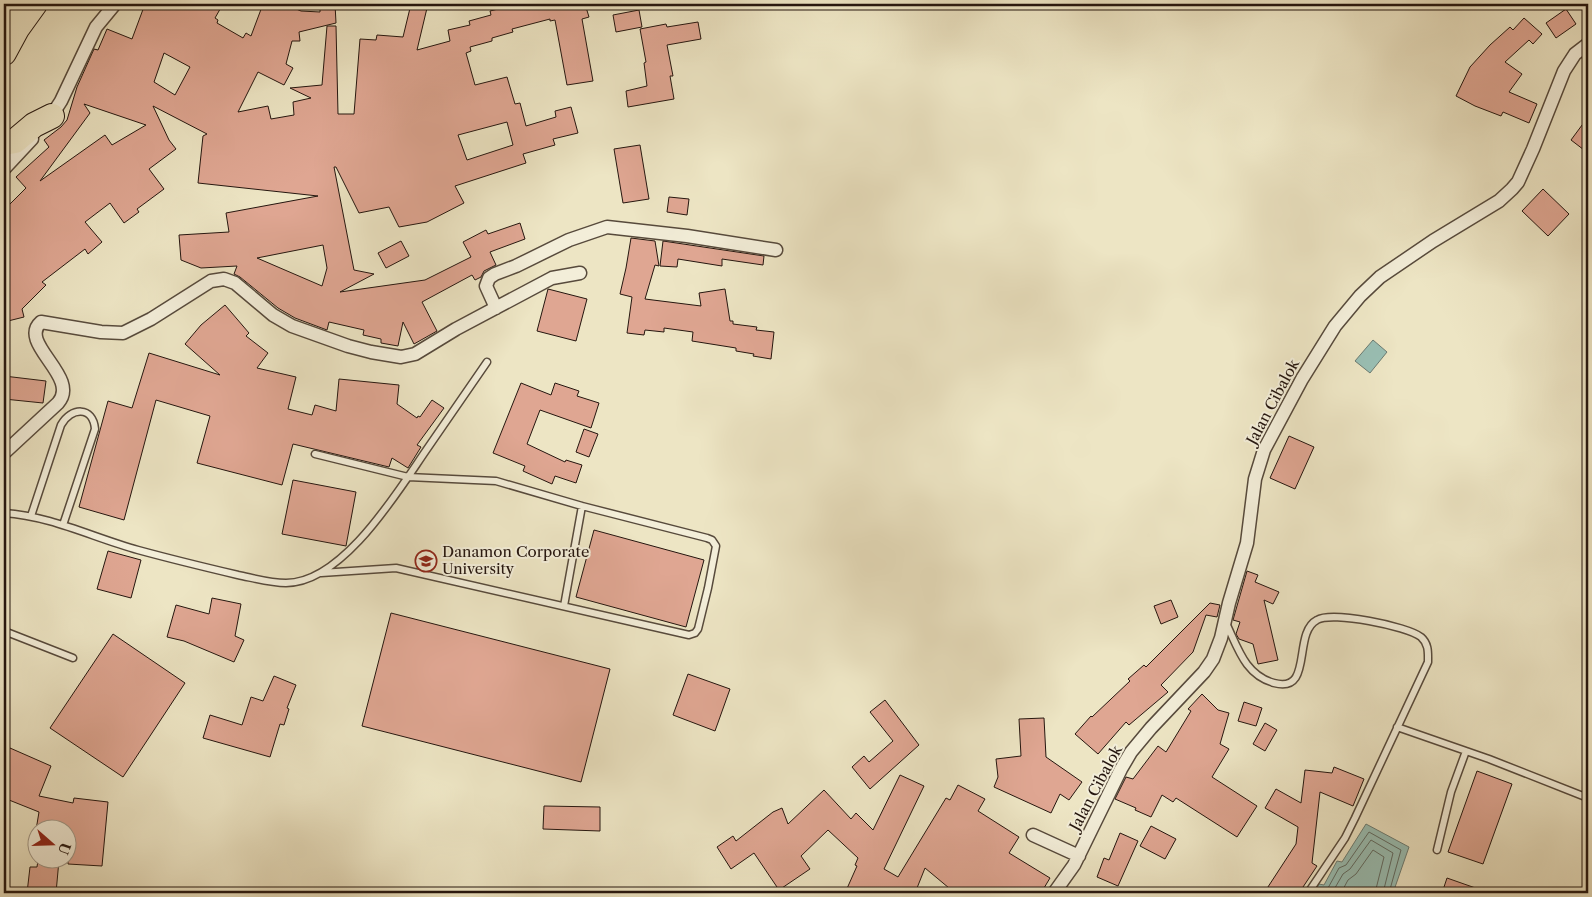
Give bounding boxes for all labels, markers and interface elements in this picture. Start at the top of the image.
street label: Jalan Cibalok [1241,355,1304,450]
place label: Danamon Corporate University [442,542,589,578]
school or university icon: Danamon Corporate University [414,549,438,573]
street label: Jalan Cibalok [1064,741,1127,836]
north arrow [28,820,78,870]
text: U [54,840,75,857]

